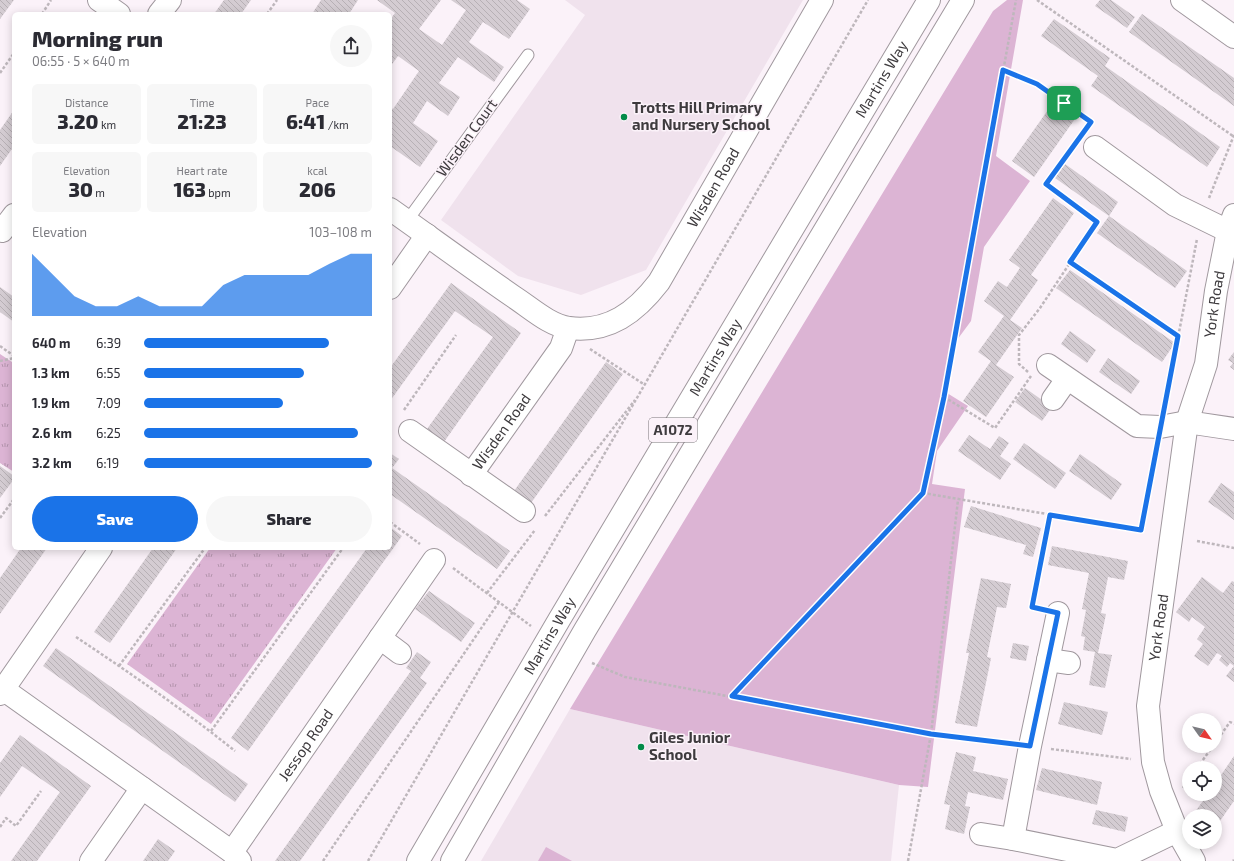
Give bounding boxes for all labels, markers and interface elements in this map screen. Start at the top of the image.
text: Morning run [32,25,163,51]
button: share [330,25,372,67]
street label: Martins Way [851,37,911,120]
text: 06:55 · 5 × 640 m [32,53,130,69]
pin [1047,86,1081,120]
icon: arrive [1053,92,1075,114]
street label: Wisden Court [432,95,501,180]
text: Distance [65,96,108,109]
text: Time [190,96,214,109]
text: Pace [305,96,329,109]
place label: Trotts Hill Primary and Nursery School [632,98,770,134]
text: 3.20 [57,109,98,133]
text: 21:23 [177,109,227,133]
text: 6:41 [286,109,325,133]
marker: Trotts Hill Primary and Nursery School [619,112,629,122]
text: km [98,118,116,131]
text: /km [325,118,349,131]
street label: Wisden Road [683,144,743,230]
text: Elevation [63,164,110,177]
text: Heart rate [177,164,227,177]
text: kcal [307,164,327,177]
text: 30 [68,177,93,201]
text: 163 [173,177,206,201]
text: 206 [299,177,336,201]
text: m [93,186,105,199]
text: bpm [206,186,231,199]
text: Elevation [32,224,87,240]
text: 103–108 m [309,224,372,240]
street label: York Road [1200,269,1228,339]
street label: Martins Way [685,315,745,399]
text: 640 m [32,335,70,351]
text: 6:39 [96,335,121,351]
text: 1.3 km [32,365,70,381]
text: 6:55 [96,365,120,381]
street label: Wisden Road [468,390,534,473]
text: 1.9 km [32,395,70,411]
text: 7:09 [96,395,121,411]
road number: A1072 [649,418,697,442]
text: 2.6 km [32,425,72,441]
text: 6:25 [96,425,121,441]
text: 3.2 km [32,455,72,471]
text: 6:19 [96,455,119,471]
button: Save [32,496,198,542]
button: Share [206,496,372,542]
street label: Martins Way [519,593,579,677]
street label: York Road [1144,593,1171,662]
street label: Jessop Road [274,705,336,784]
north arrow [1182,713,1222,753]
map controls [1182,713,1222,849]
place label: Giles Junior School [649,728,731,763]
marker: Giles Junior School [636,742,646,752]
button: locate [1182,761,1222,801]
button: layers [1182,809,1222,849]

